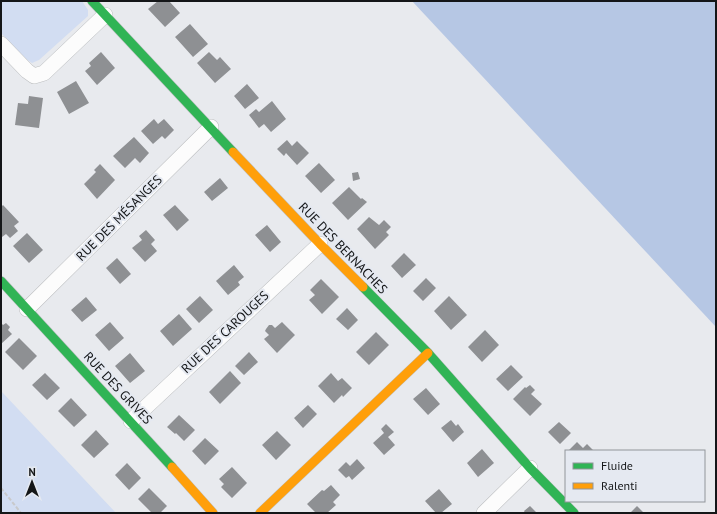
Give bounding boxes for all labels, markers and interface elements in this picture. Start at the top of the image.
street label: RUE DES MÉSANGES [72,171,166,265]
street label: RUE DES BERNACHES [295,199,391,297]
street label: RUE DES CAROUGES [178,287,272,377]
street label: RUE DES GRIVES [80,348,156,428]
legend [565,450,705,502]
text: Fluide [601,458,633,473]
north arrow [12,462,52,502]
text: N [28,465,36,479]
text: Ralenti [601,478,637,493]

